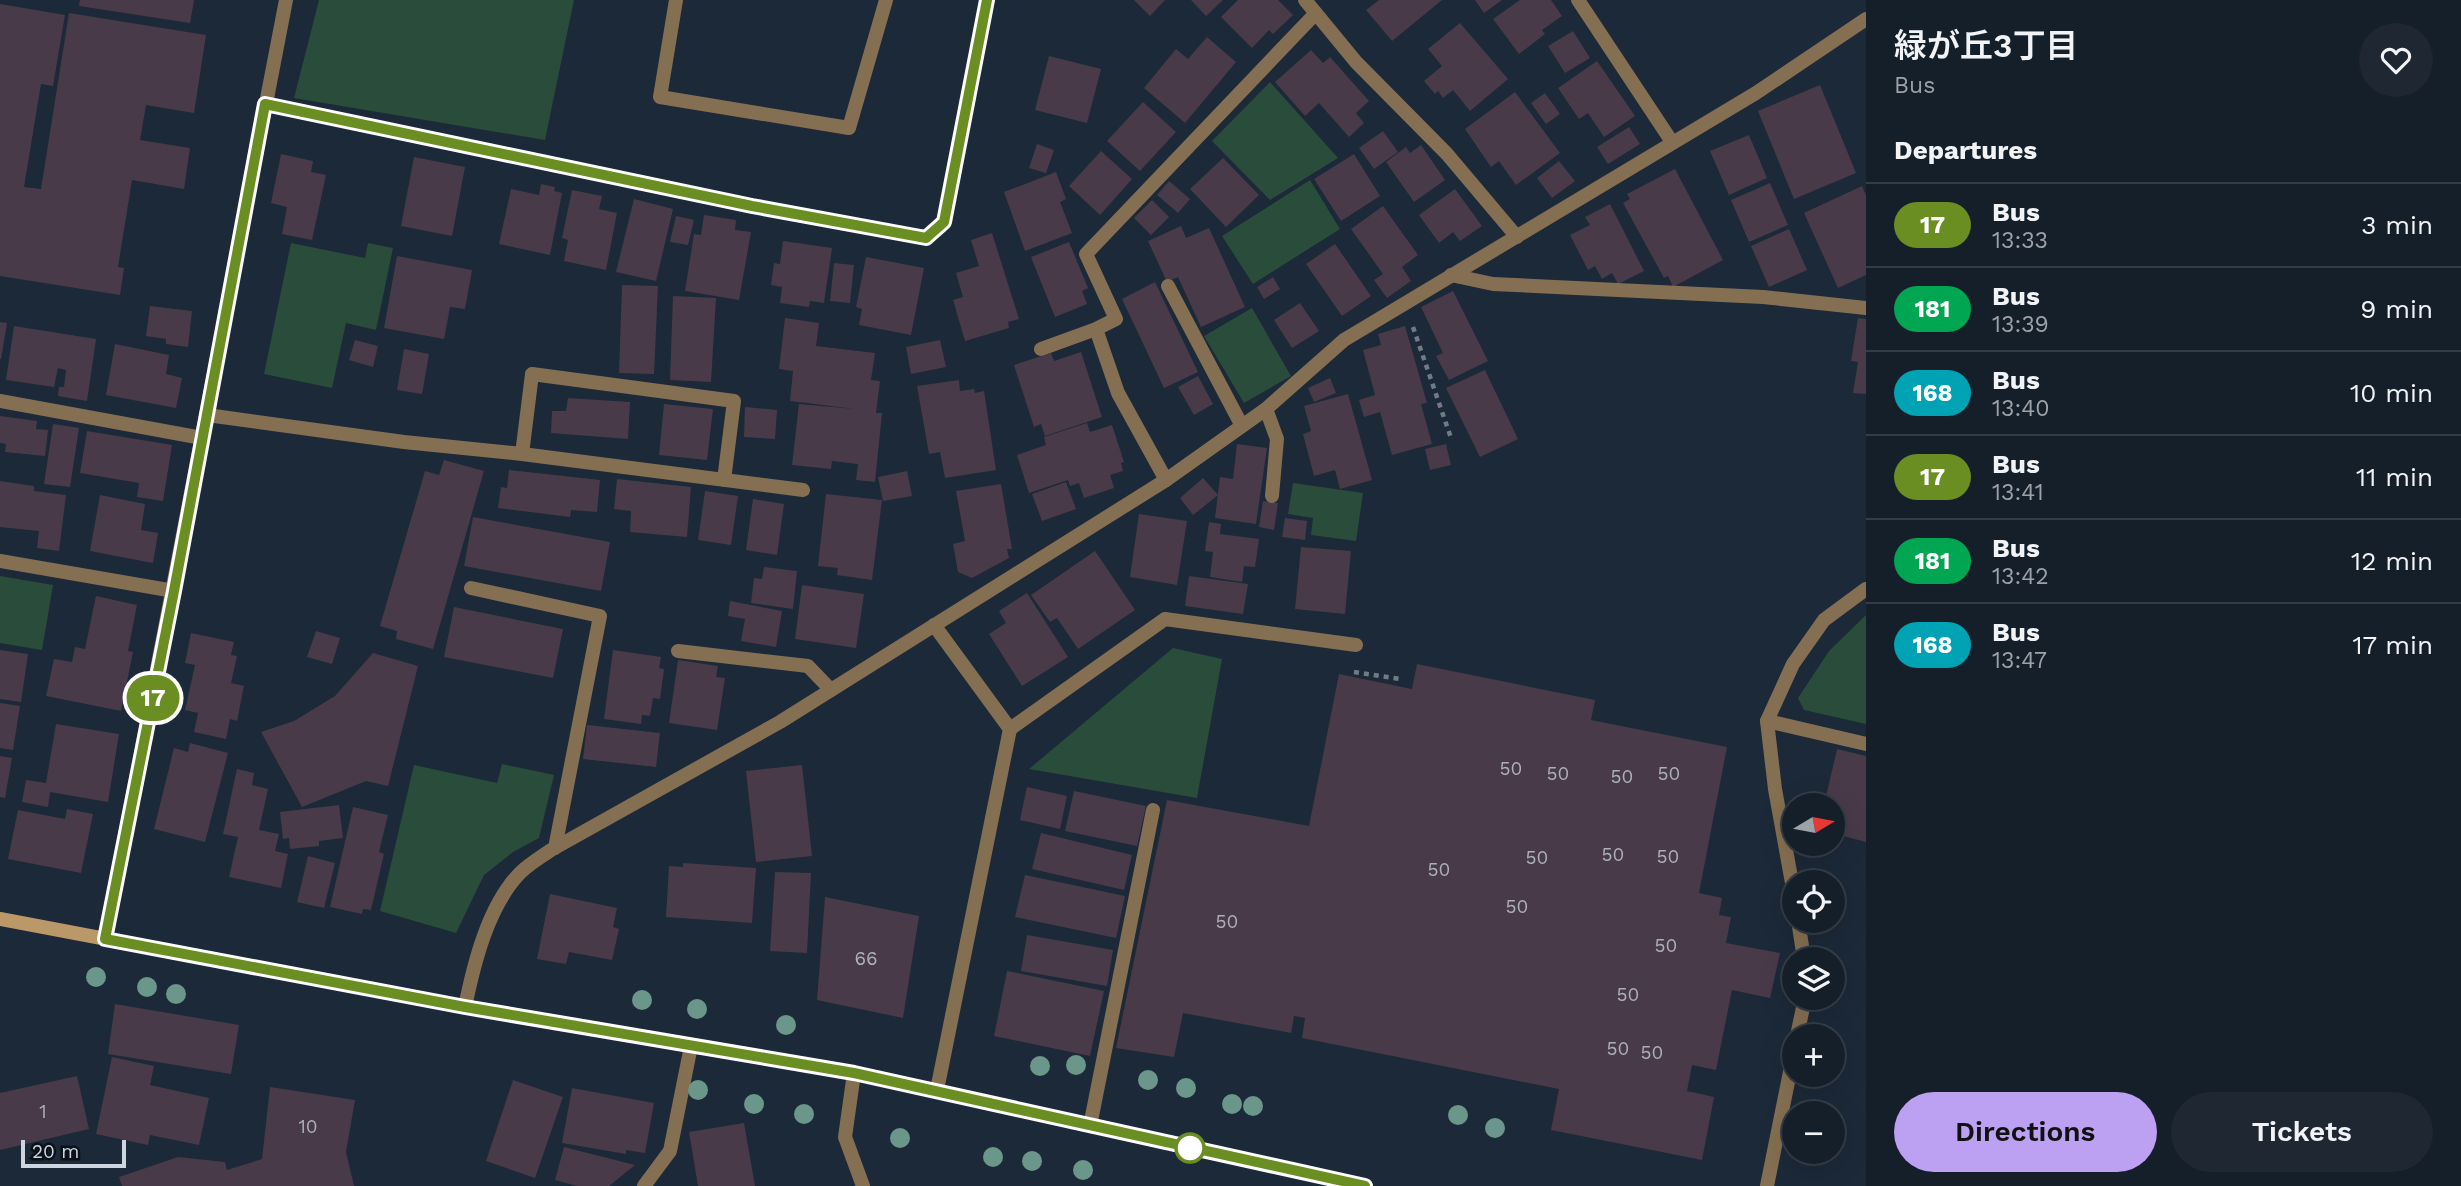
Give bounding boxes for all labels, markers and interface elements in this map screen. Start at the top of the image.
button: heart [2359,23,2433,97]
text: 緑が丘3丁目 [1894,26,2078,65]
text: Bus [1894,72,1935,99]
text: Departures [1894,135,2037,165]
text: Bus [1992,197,2040,227]
text: 3 min [2361,210,2433,240]
text: 17 [1920,211,1945,239]
text: 13:33 [1992,227,2048,254]
text: Bus [1992,281,2040,311]
text: 9 min [2360,294,2433,324]
text: 181 [1915,295,1950,323]
text: 13:39 [1992,311,2049,338]
text: Bus [1992,365,2040,395]
text: 10 min [2350,378,2433,408]
text: 168 [1912,379,1953,407]
text: 13:40 [1992,395,2050,422]
text: Bus [1992,449,2040,479]
text: 11 min [2356,462,2433,492]
text: 17 [1920,463,1945,491]
text: 13:41 [1992,479,2044,506]
text: Bus [1992,533,2040,563]
text: 12 min [2351,546,2433,576]
text: 181 [1915,547,1950,575]
text: 13:42 [1992,563,2049,590]
text: Bus [1992,617,2040,647]
text: 17 min [2352,630,2433,660]
text: 168 [1912,631,1953,659]
text: 13:47 [1992,647,2047,674]
line badge: 17 [122,675,184,721]
text: 17 [141,684,165,712]
house number: 50 [1500,757,1522,780]
house number: 50 [1547,762,1569,785]
house number: 50 [1658,762,1680,785]
house number: 50 [1611,765,1633,788]
north arrow [1782,793,1844,856]
map controls [1782,793,1845,1164]
house number: 50 [1602,843,1624,866]
house number: 50 [1657,845,1679,868]
house number: 50 [1526,846,1548,869]
house number: 50 [1428,858,1450,881]
button: locate [1782,870,1845,933]
house number: 50 [1506,895,1528,918]
house number: 50 [1216,910,1238,933]
house number: 50 [1655,934,1677,957]
house number: 66 [854,947,878,970]
button: layers [1782,947,1845,1010]
house number: 50 [1617,983,1639,1006]
button: + [1782,1024,1845,1087]
house number: 50 [1607,1037,1629,1060]
house number: 50 [1641,1041,1663,1064]
button: Directions [1894,1092,2157,1172]
button: Tickets [2171,1092,2433,1172]
house number: 1 [39,1100,47,1123]
button: − [1782,1101,1845,1164]
house number: 10 [298,1115,318,1138]
unlabelled marker [1175,1133,1205,1163]
scale bar [21,1137,126,1169]
text: 20 m [32,1140,79,1163]

